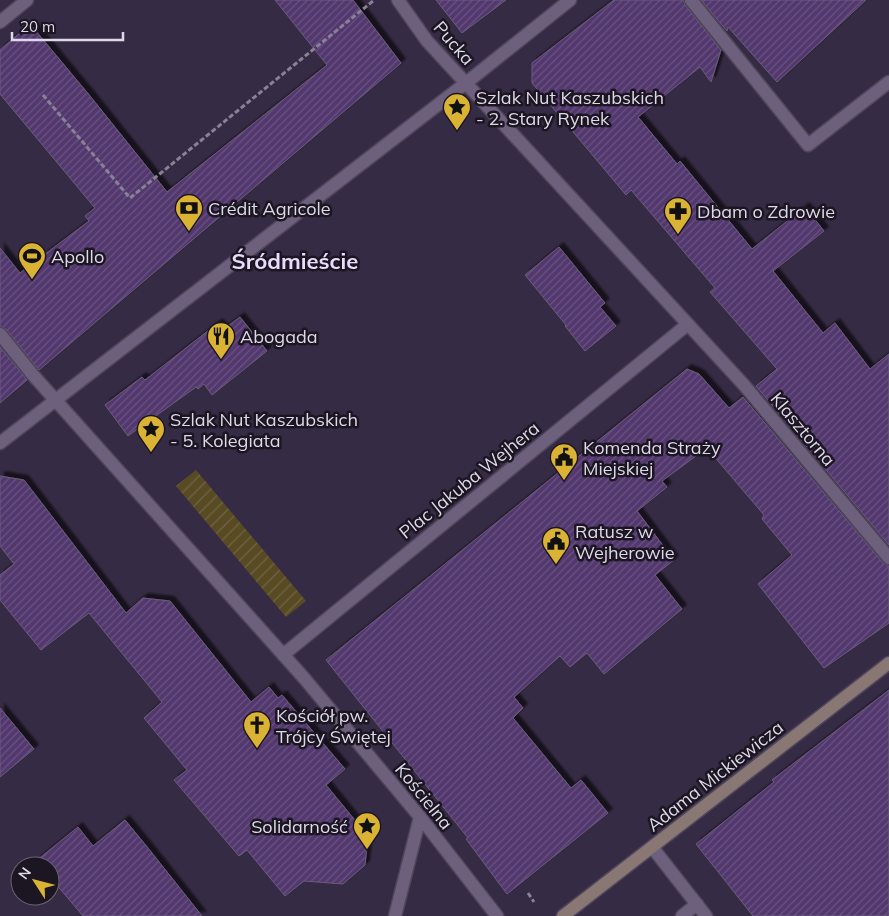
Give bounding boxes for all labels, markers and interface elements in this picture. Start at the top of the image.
scale bar [12,10,124,42]
street label: Pucka [429,16,479,70]
text: 20 m [20,17,55,36]
place label: Szlak Nut Kaszubskich - 2. Stary Rynek [476,86,664,130]
place icon: Szlak Nut Kaszubskich - 2. Stary Rynek [442,92,472,131]
bank icon: Crédit Agricole [174,193,204,232]
pharmacy icon: Dbam o Zdrowie [663,196,693,235]
place label: Crédit Agricole [208,197,331,220]
place label: Dbam o Zdrowie [697,200,835,223]
sports icon: Apollo [17,241,47,280]
place label: Apollo [51,245,104,268]
district label: Śródmieście [232,247,358,275]
restaurant icon: Abogada [206,321,236,360]
place label: Abogada [240,325,318,348]
street label: Klasztorna [766,388,840,470]
place label: Szlak Nut Kaszubskich - 5. Kolegiata [170,408,358,452]
place icon: Szlak Nut Kaszubskich - 5. Kolegiata [136,414,166,453]
street label: Plac Jakuba Wejhera [394,416,544,544]
place label: Komenda Straży Miejskiej [583,436,721,480]
public building icon: Komenda Straży Miejskiej [549,442,579,481]
place label: Ratusz w Wejherowie [575,520,675,564]
public building icon: Ratusz w Wejherowie [541,526,571,565]
place label: Kościół pw. Trójcy Świętej [276,704,391,748]
church icon: Kościół pw. Trójcy Świętej [242,710,272,749]
street label: Adama Mickiewicza [642,716,788,836]
street label: Kościelna [390,758,458,834]
place icon: Solidarność [352,811,382,850]
place label: Solidarność [251,815,348,838]
north arrow [10,856,60,906]
text: N [14,864,35,883]

